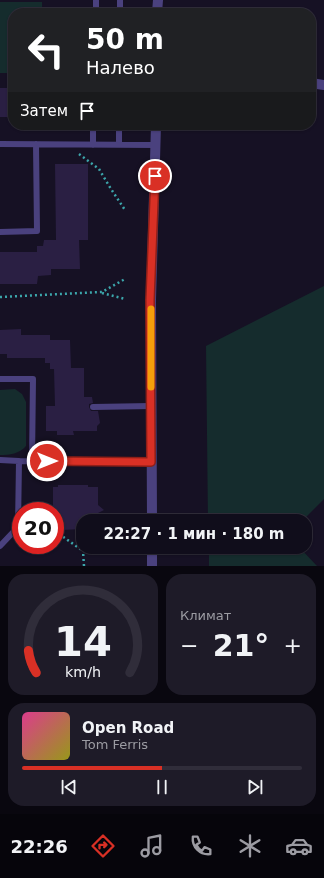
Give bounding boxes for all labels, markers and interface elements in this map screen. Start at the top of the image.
text: 50 m [86,23,164,56]
icon: left [20,24,72,76]
text: Налево [86,57,155,78]
icon: arrive [76,100,98,122]
text: Затем [20,102,68,120]
pin [138,159,172,193]
icon: arrive [144,165,166,187]
position arrow [26,440,68,482]
speed limit sign: 20 [12,502,64,554]
text: 22:27 · 1 мин · 180 m [104,525,285,543]
text: Климат [180,608,231,623]
text: 14 [54,616,112,665]
text: 21° [213,628,269,663]
text: − [180,633,198,658]
text: + [284,633,302,658]
text: km/h [65,663,101,679]
text: Open Road [82,719,174,737]
text: Tom Ferris [82,737,148,752]
icon: previous [58,776,80,798]
icon: pause [151,776,173,798]
icon: next [244,776,266,798]
icon: directions [89,832,117,860]
icon: music [138,832,166,860]
icon: phone [187,832,215,860]
icon: climate [236,832,264,860]
icon: car [285,832,313,860]
text: 22:26 [11,836,68,857]

